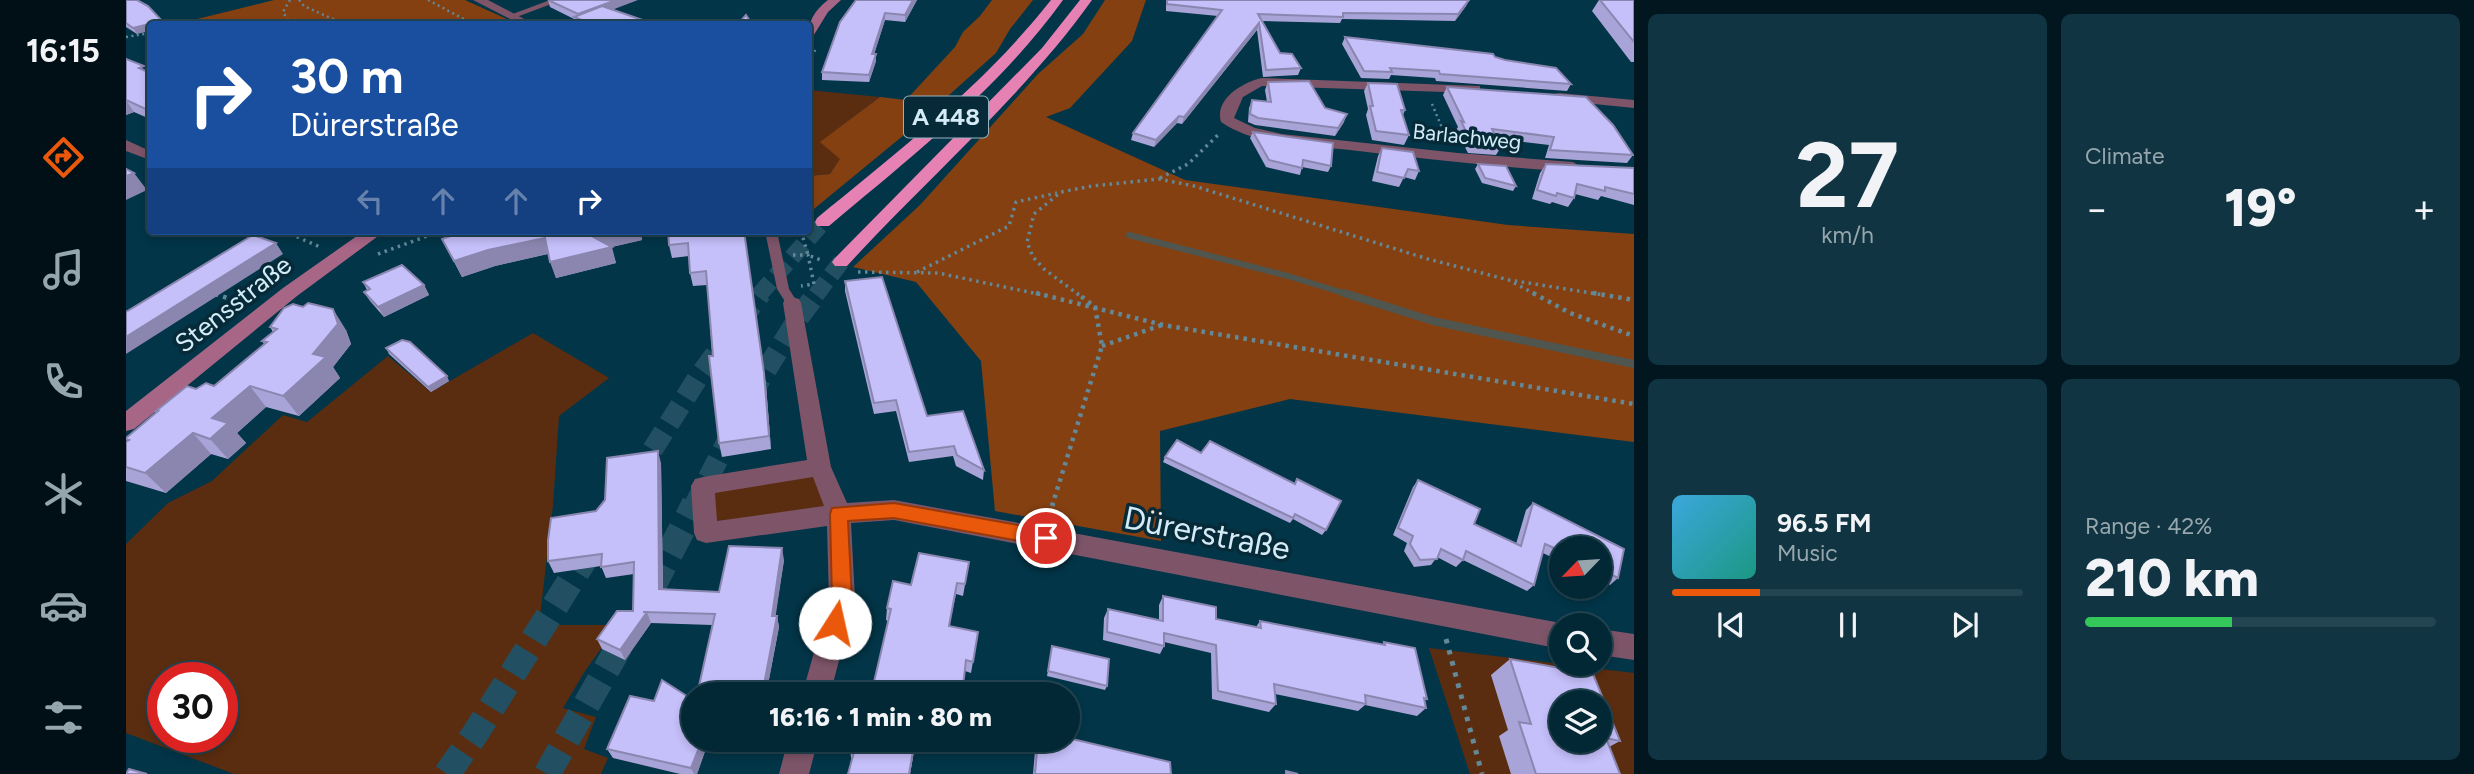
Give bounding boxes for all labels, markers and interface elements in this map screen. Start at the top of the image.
text: 16:15 [26,32,100,70]
text: 30 m [290,46,403,105]
icon: right [175,49,266,140]
road number: A 448 [904,96,988,138]
text: Dürerstraße [290,106,459,144]
street label: Barlachweg [1412,118,1523,155]
text: 27 [1796,121,1899,230]
icon: directions [39,133,88,182]
text: Climate [2085,142,2164,170]
text: 19° [2224,177,2297,239]
icon: left [351,182,389,220]
icon: ahead [424,182,462,220]
icon: ahead [497,182,535,220]
icon: right [570,182,608,220]
text: − [2085,186,2109,232]
text: + [2412,186,2436,232]
text: km/h [1821,221,1874,249]
icon: music [39,245,88,294]
street label: Stensstraße [168,248,298,360]
icon: phone [39,357,88,406]
icon: climate [39,469,88,518]
street label: Dürerstraße [1121,498,1293,568]
text: 96.5 FM [1777,507,1872,539]
pin [1016,508,1076,568]
text: Range · 42% [2085,512,2212,540]
icon: arrive [1027,519,1065,557]
north arrow [1549,536,1612,598]
map controls [1549,536,1612,753]
text: Music [1777,539,1838,567]
text: 210 km [2085,547,2259,609]
icon: car [39,581,88,630]
position arrow [798,586,872,660]
icon: previous [1712,606,1750,644]
icon: pause [1829,606,1867,644]
icon: next [1946,606,1984,644]
button: search [1549,613,1612,676]
speed limit sign: 30 [147,662,238,753]
button: layers [1549,690,1612,753]
icon: filters [39,693,88,742]
text: 16:16 · 1 min · 80 m [769,701,992,733]

